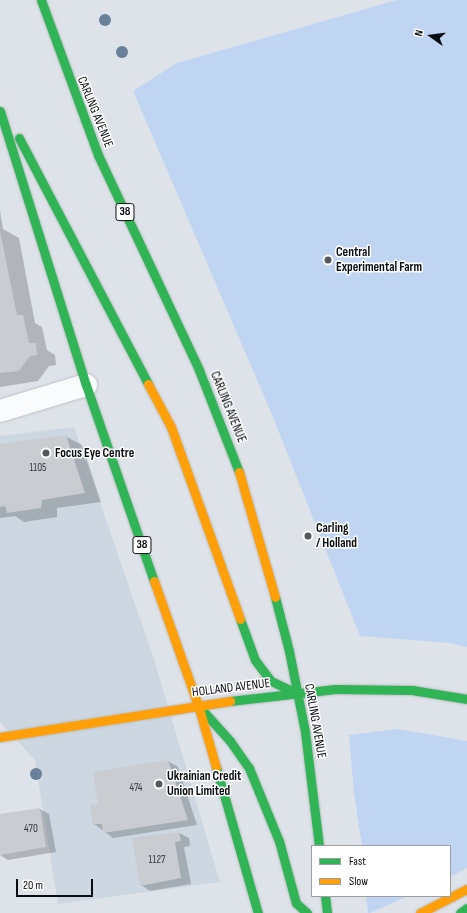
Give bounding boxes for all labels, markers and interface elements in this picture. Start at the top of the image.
north arrow [411,16,451,56]
text: N [412,29,426,37]
street label: CARLING AVENUE [74,74,116,150]
road number: 38 [115,202,135,222]
place label: Central Experimental Farm [336,245,422,276]
marker: Central Experimental Farm [323,255,333,265]
street label: CARLING AVENUE [207,369,249,445]
place label: Focus Eye Centre [55,445,134,461]
marker: Focus Eye Centre [40,447,52,459]
house number: 1105 [29,461,47,475]
place label: Carling / Holland [316,521,357,552]
marker: Carling / Holland [303,531,313,541]
road number: 38 [132,535,152,555]
street label: HOLLAND AVENUE [191,675,271,701]
street label: CARLING AVENUE [301,683,329,759]
place label: Ukrainian Credit Union Limited [167,769,241,800]
marker: Ukrainian Credit Union Limited [154,779,164,789]
house number: 474 [130,781,142,795]
house number: 470 [24,822,38,836]
legend [311,845,451,897]
house number: 1127 [149,853,165,867]
text: Fast [349,854,366,869]
scale bar [18,871,95,897]
text: Slow [349,874,368,889]
text: 20 m [23,878,43,893]

